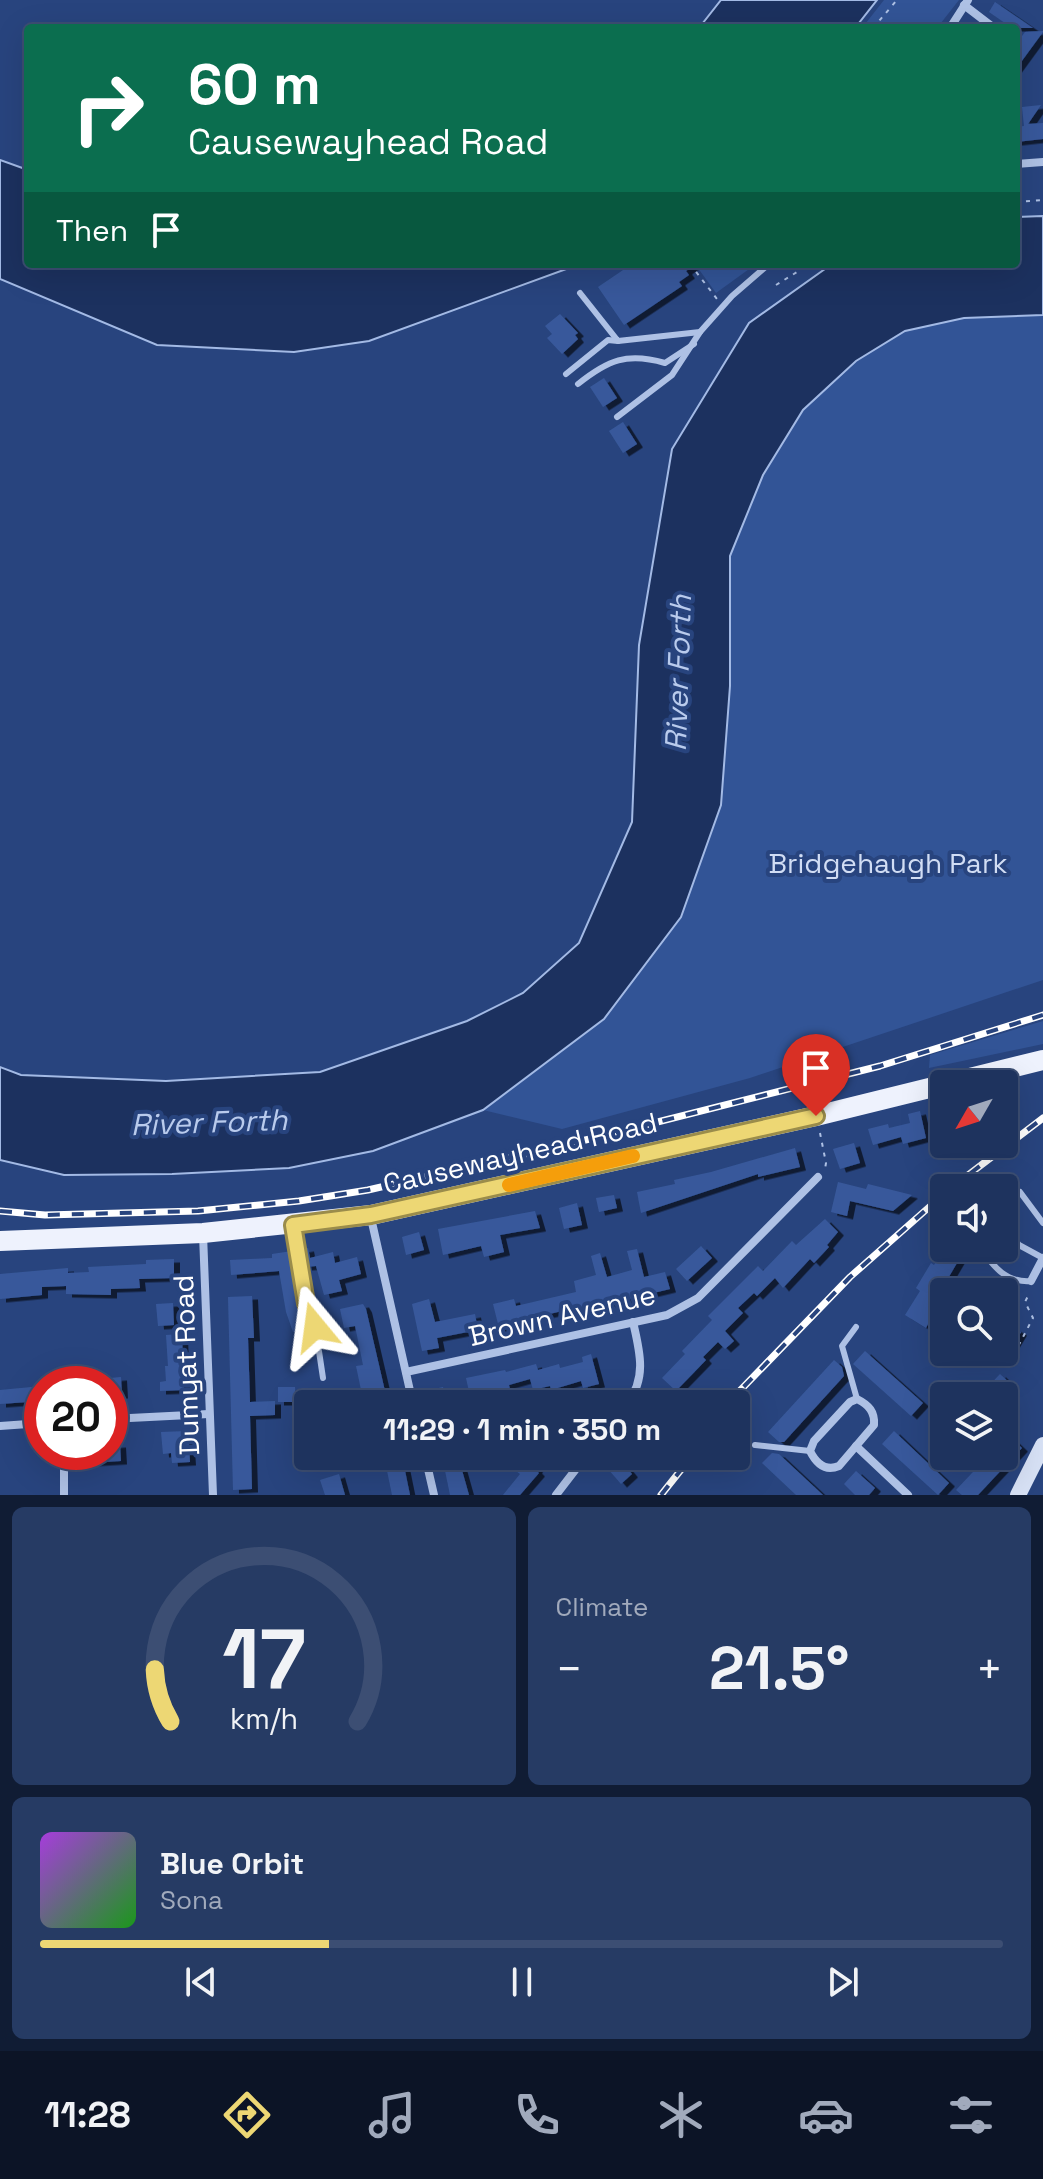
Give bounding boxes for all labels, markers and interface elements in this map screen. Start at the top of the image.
text: 60 m [188,49,321,120]
icon: right [56,56,160,160]
text: Causewayhead Road [188,119,549,165]
icon: arrive [144,208,188,252]
text: Then [56,211,128,250]
water label: River Forth [656,593,700,752]
park label: Bridgehaugh Park [768,845,1008,881]
pin [782,1034,850,1116]
icon: arrive [794,1046,838,1090]
north arrow [930,1070,1018,1158]
map controls [930,1070,1018,1470]
water label: River Forth [130,1100,289,1144]
street label: Causewayhead Road [379,1104,661,1202]
button: sound [930,1174,1018,1262]
street label: Dumyat Road [165,1274,207,1456]
street label: Brown Avenue [465,1276,659,1354]
button: search [930,1278,1018,1366]
position arrow [273,1285,357,1369]
speed limit sign: 20 [24,1366,128,1470]
button: layers [930,1382,1018,1470]
text: 11:29 · 1 min · 350 m [383,1410,661,1449]
text: Climate [556,1590,648,1624]
text: 17 [222,1606,306,1712]
text: 21.5° [709,1630,849,1707]
text: − [556,1641,583,1697]
text: + [976,1641,1003,1697]
text: km/h [230,1701,298,1737]
text: Blue Orbit [160,1844,304,1883]
text: Sona [160,1883,223,1917]
icon: previous [179,1960,223,2004]
icon: pause [500,1960,544,2004]
icon: next [821,1960,865,2004]
icon: directions [219,2087,275,2143]
icon: music [364,2087,420,2143]
icon: phone [509,2087,565,2143]
icon: climate [653,2087,709,2143]
icon: car [798,2087,854,2143]
icon: filters [943,2087,999,2143]
text: 11:28 [44,2092,131,2138]

